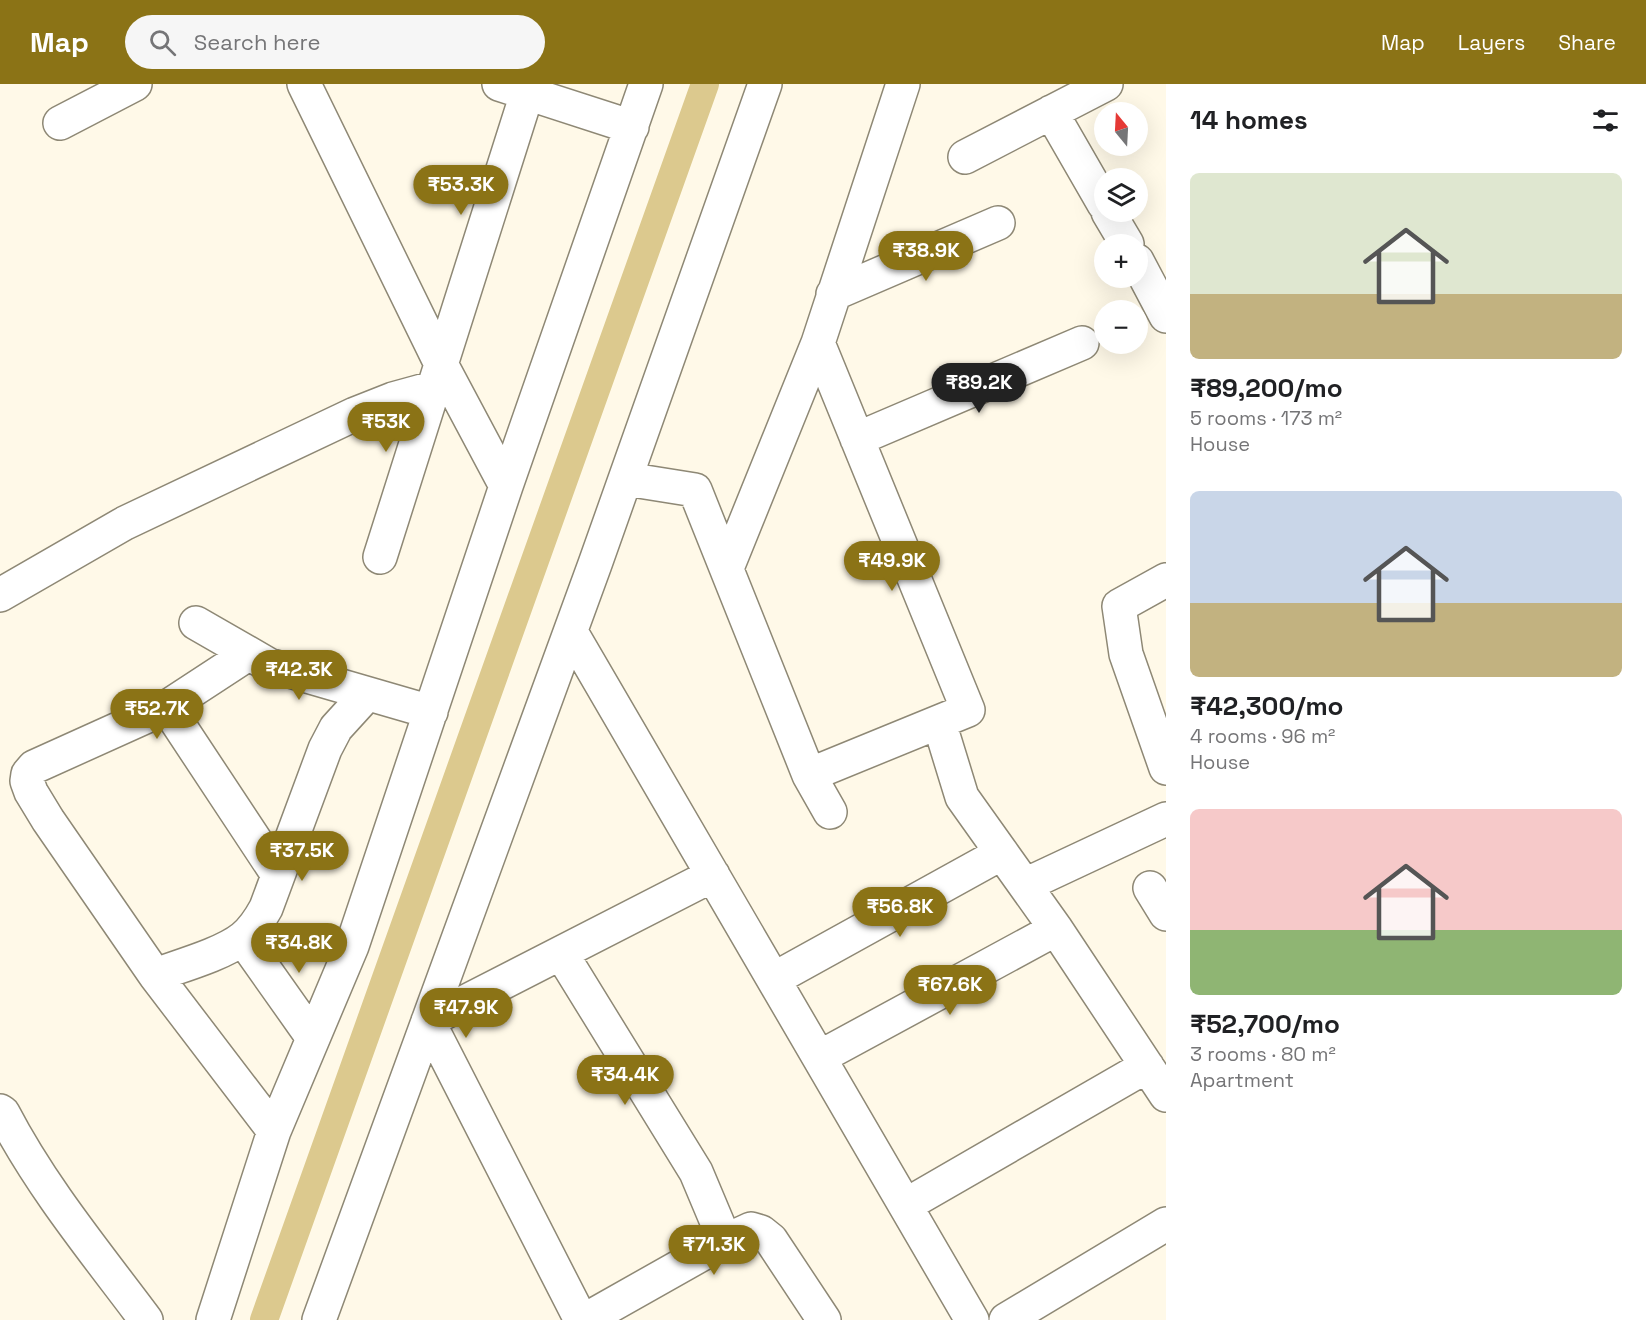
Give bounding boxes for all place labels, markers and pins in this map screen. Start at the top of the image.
pin: ₹53.3K [412,165,510,216]
pin: ₹38.9K [877,231,975,282]
pin: ₹89.2K [930,363,1028,414]
pin: ₹53K [350,402,422,453]
pin: ₹49.9K [843,541,941,592]
pin: ₹42.3K [250,650,348,701]
pin: ₹52.7K [108,689,206,740]
pin: ₹37.5K [253,831,351,882]
pin: ₹56.8K [851,887,949,938]
pin: ₹34.8K [250,923,348,974]
pin: ₹67.6K [901,965,999,1016]
pin: ₹47.9K [417,988,515,1039]
pin: ₹34.4K [576,1055,674,1106]
pin: ₹71.3K [665,1225,763,1276]

